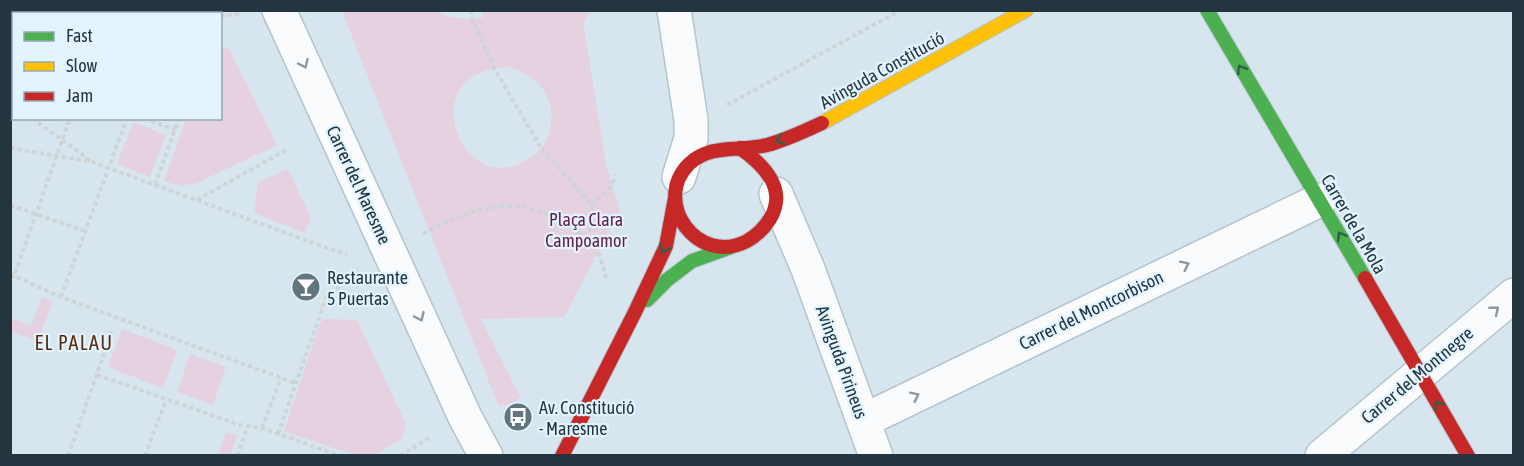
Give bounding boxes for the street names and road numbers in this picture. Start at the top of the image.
street label: Avinguda Constitució [816,27,948,113]
street label: Carrer del Maresme [322,122,396,248]
street label: Carrer de la Mola [1317,170,1391,278]
street label: Carrer del Montcorbison [1015,266,1167,354]
street label: Avinguda Pirineus [812,303,872,421]
street label: Carrer del Montnegre [1357,322,1477,428]

